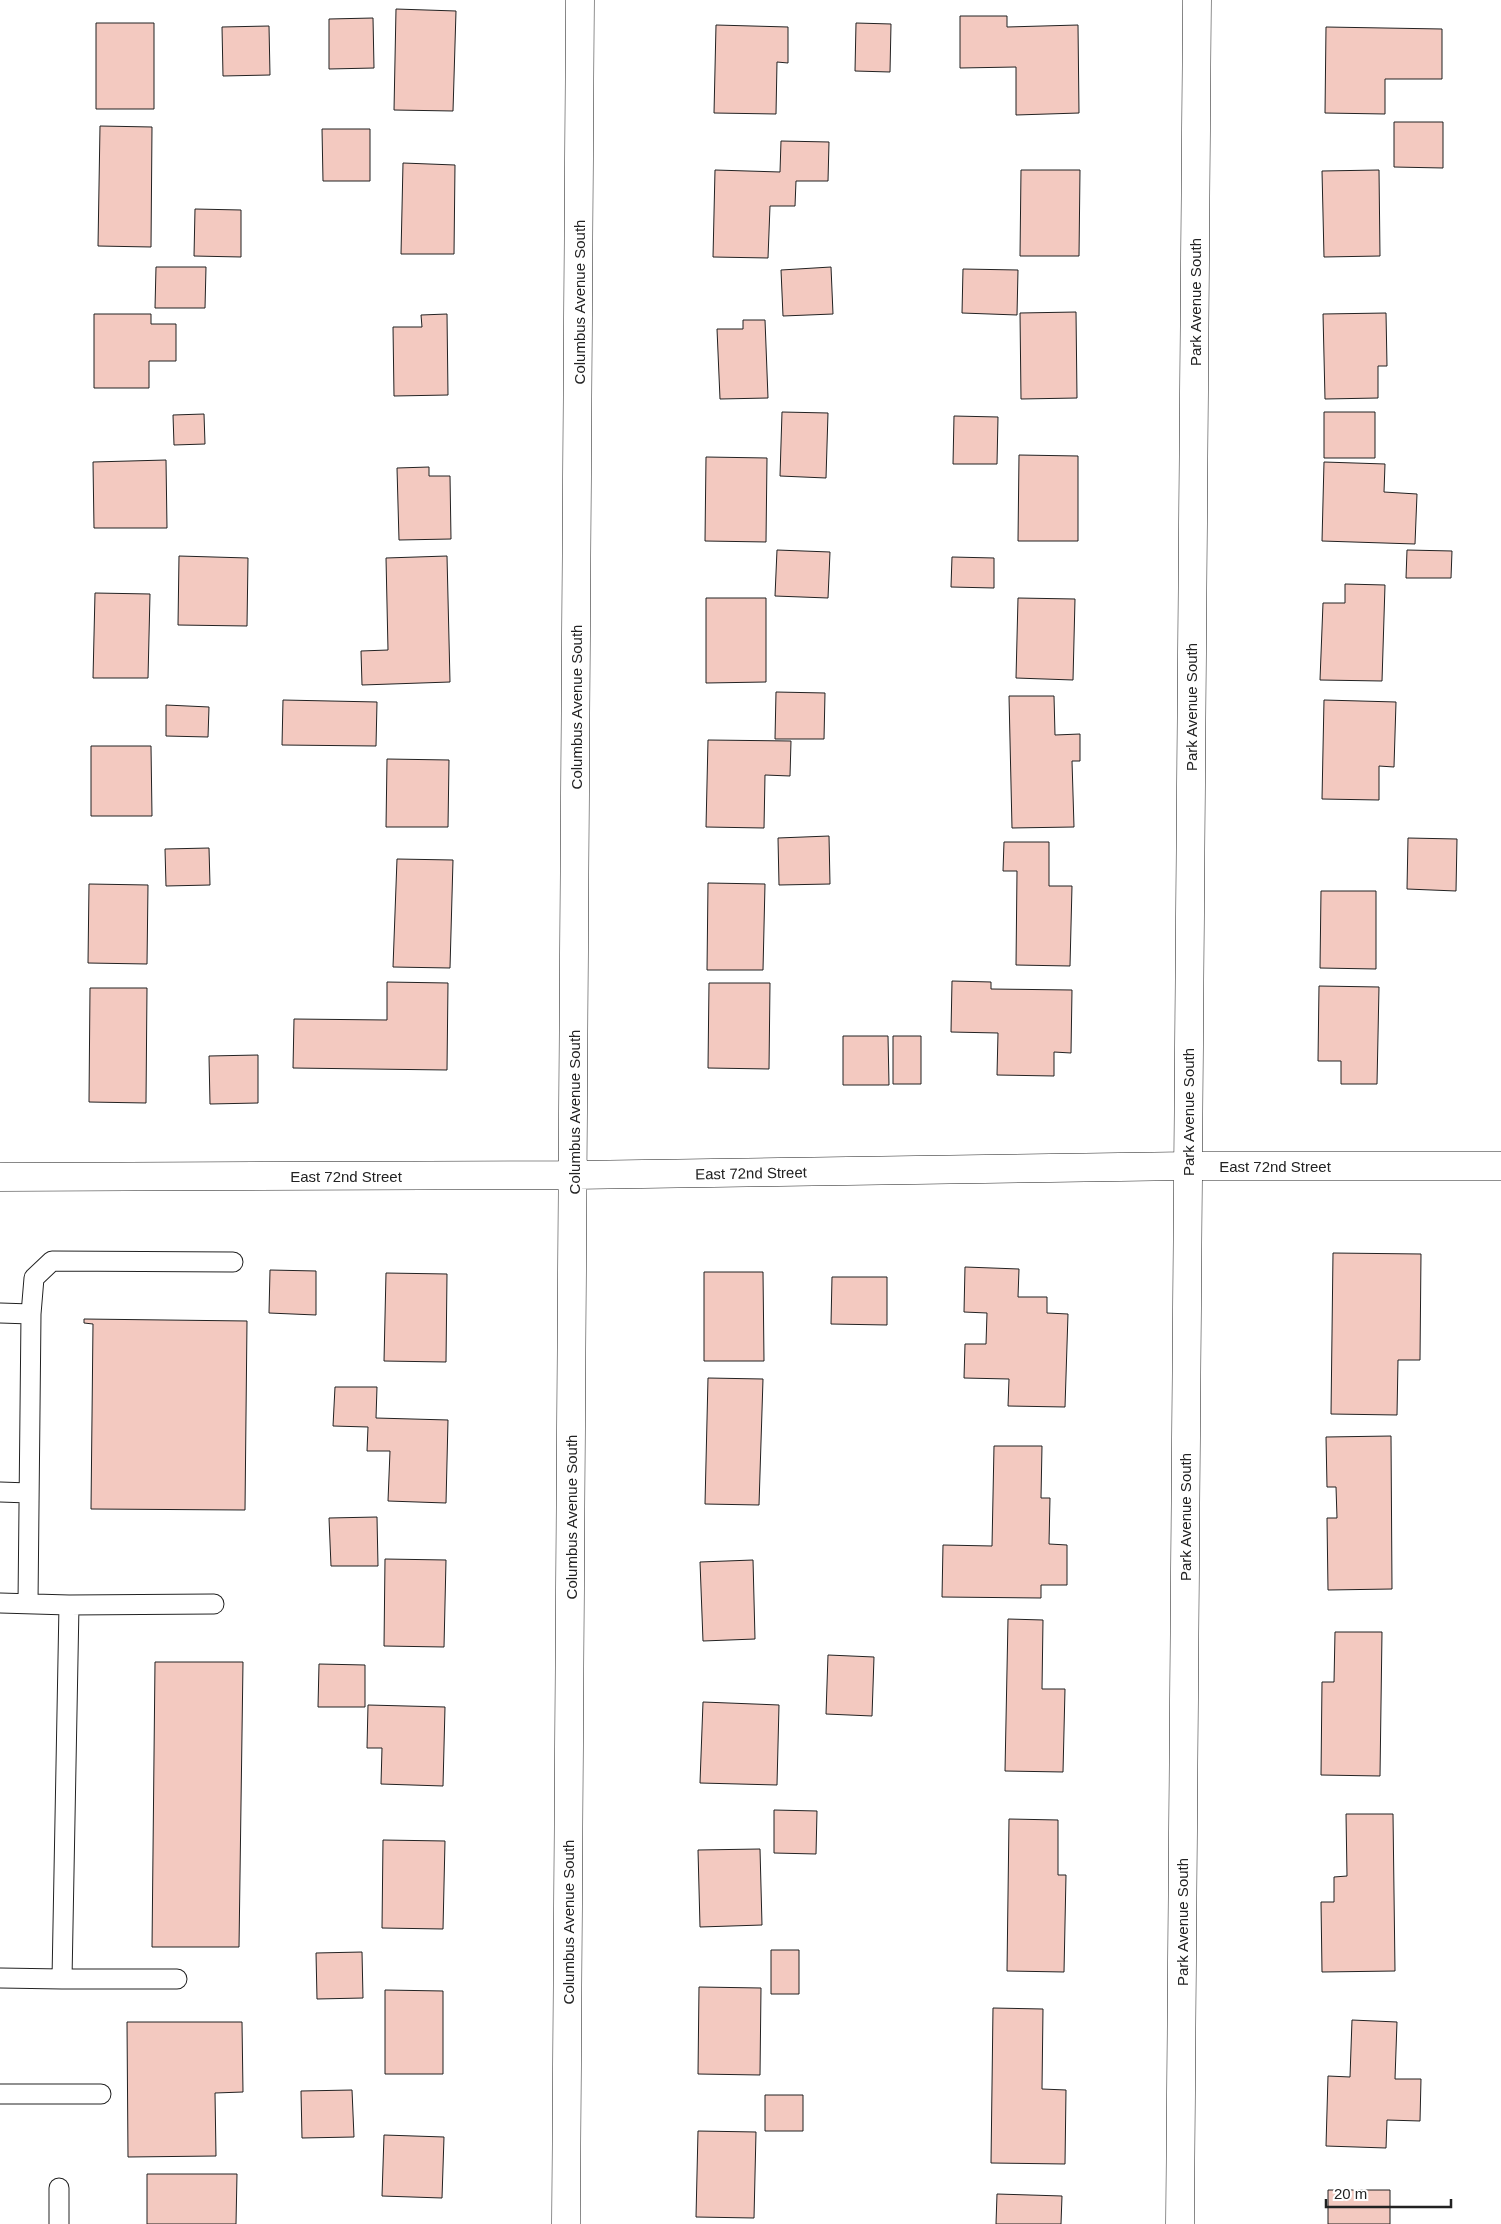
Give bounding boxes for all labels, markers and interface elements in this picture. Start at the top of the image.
street label: Columbus Avenue South [571,220,588,384]
street label: Park Avenue South [1187,238,1204,366]
street label: Columbus Avenue South [568,625,585,789]
street label: Park Avenue South [1183,643,1200,771]
street label: Columbus Avenue South [566,1030,583,1194]
street label: Park Avenue South [1180,1048,1197,1176]
street label: East 72nd Street [1219,1158,1332,1175]
street label: East 72nd Street [695,1164,808,1182]
street label: East 72nd Street [290,1168,403,1185]
street label: Columbus Avenue South [563,1435,580,1599]
street label: Park Avenue South [1177,1453,1194,1581]
street label: Columbus Avenue South [560,1840,577,2004]
street label: Park Avenue South [1174,1858,1191,1986]
scale bar [1326,2176,1451,2208]
text: 20 m [1334,2185,1367,2202]

